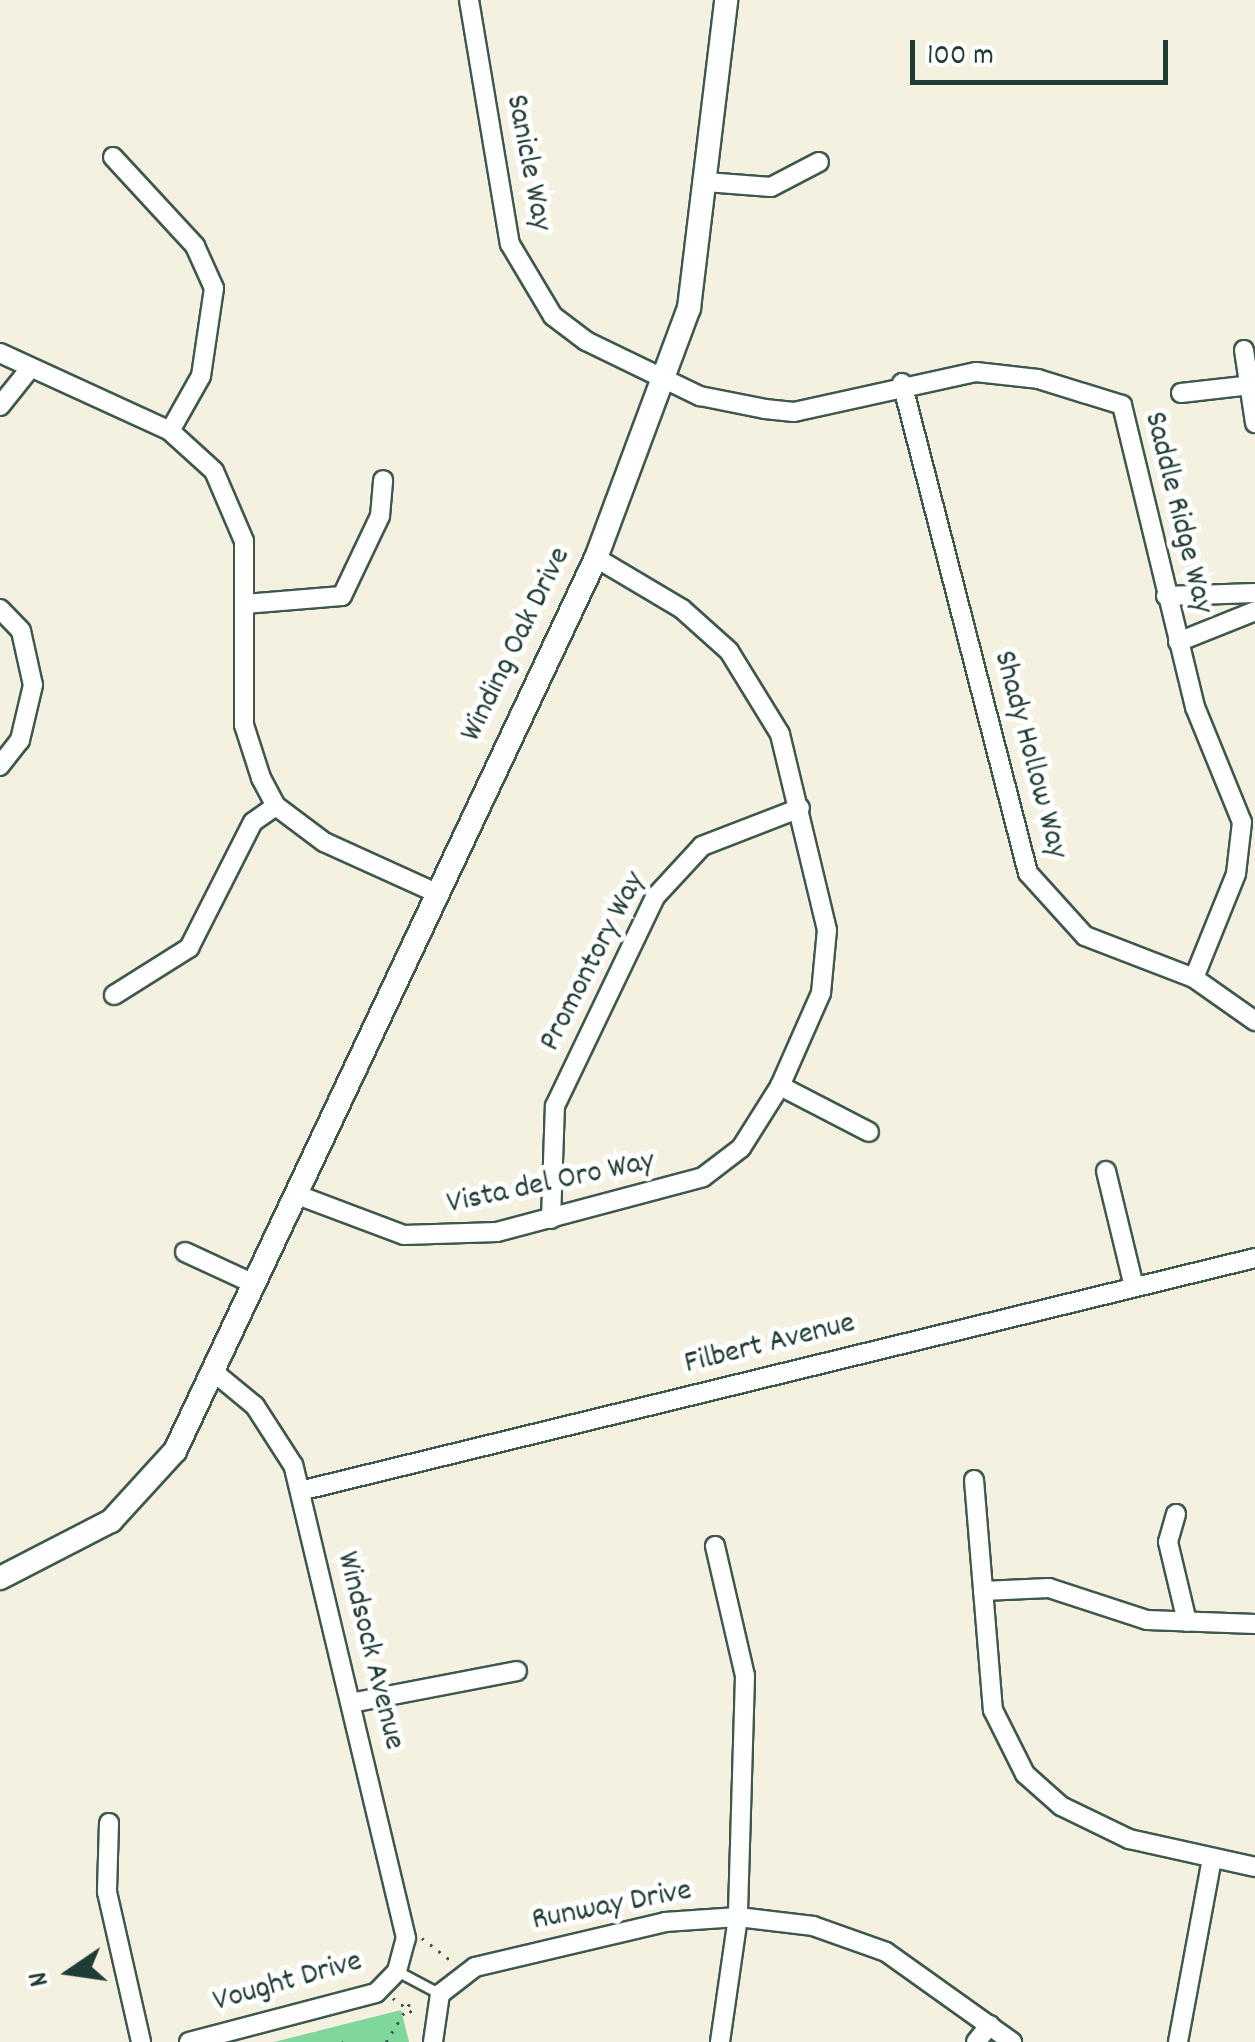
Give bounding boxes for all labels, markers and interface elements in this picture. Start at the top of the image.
scale bar [915,20,1172,82]
text: 100 m [927,36,994,79]
street label: Sanicle Way [495,92,559,234]
street label: Saddle Ridge Way [1133,408,1221,618]
street label: Winding Oak Drive [453,542,581,748]
street label: Shady Hollow Way [983,647,1075,863]
street label: Promontory Way [532,866,656,1058]
street label: Vista del Oro Way [444,1143,658,1225]
street label: Filbert Avenue [681,1305,859,1385]
street label: Windsock Avenue [326,1548,412,1754]
street label: Runway Drive [529,1873,695,1941]
north arrow [20,1922,120,2022]
street label: Vought Drive [209,1943,367,2023]
text: N [20,1968,62,1990]

